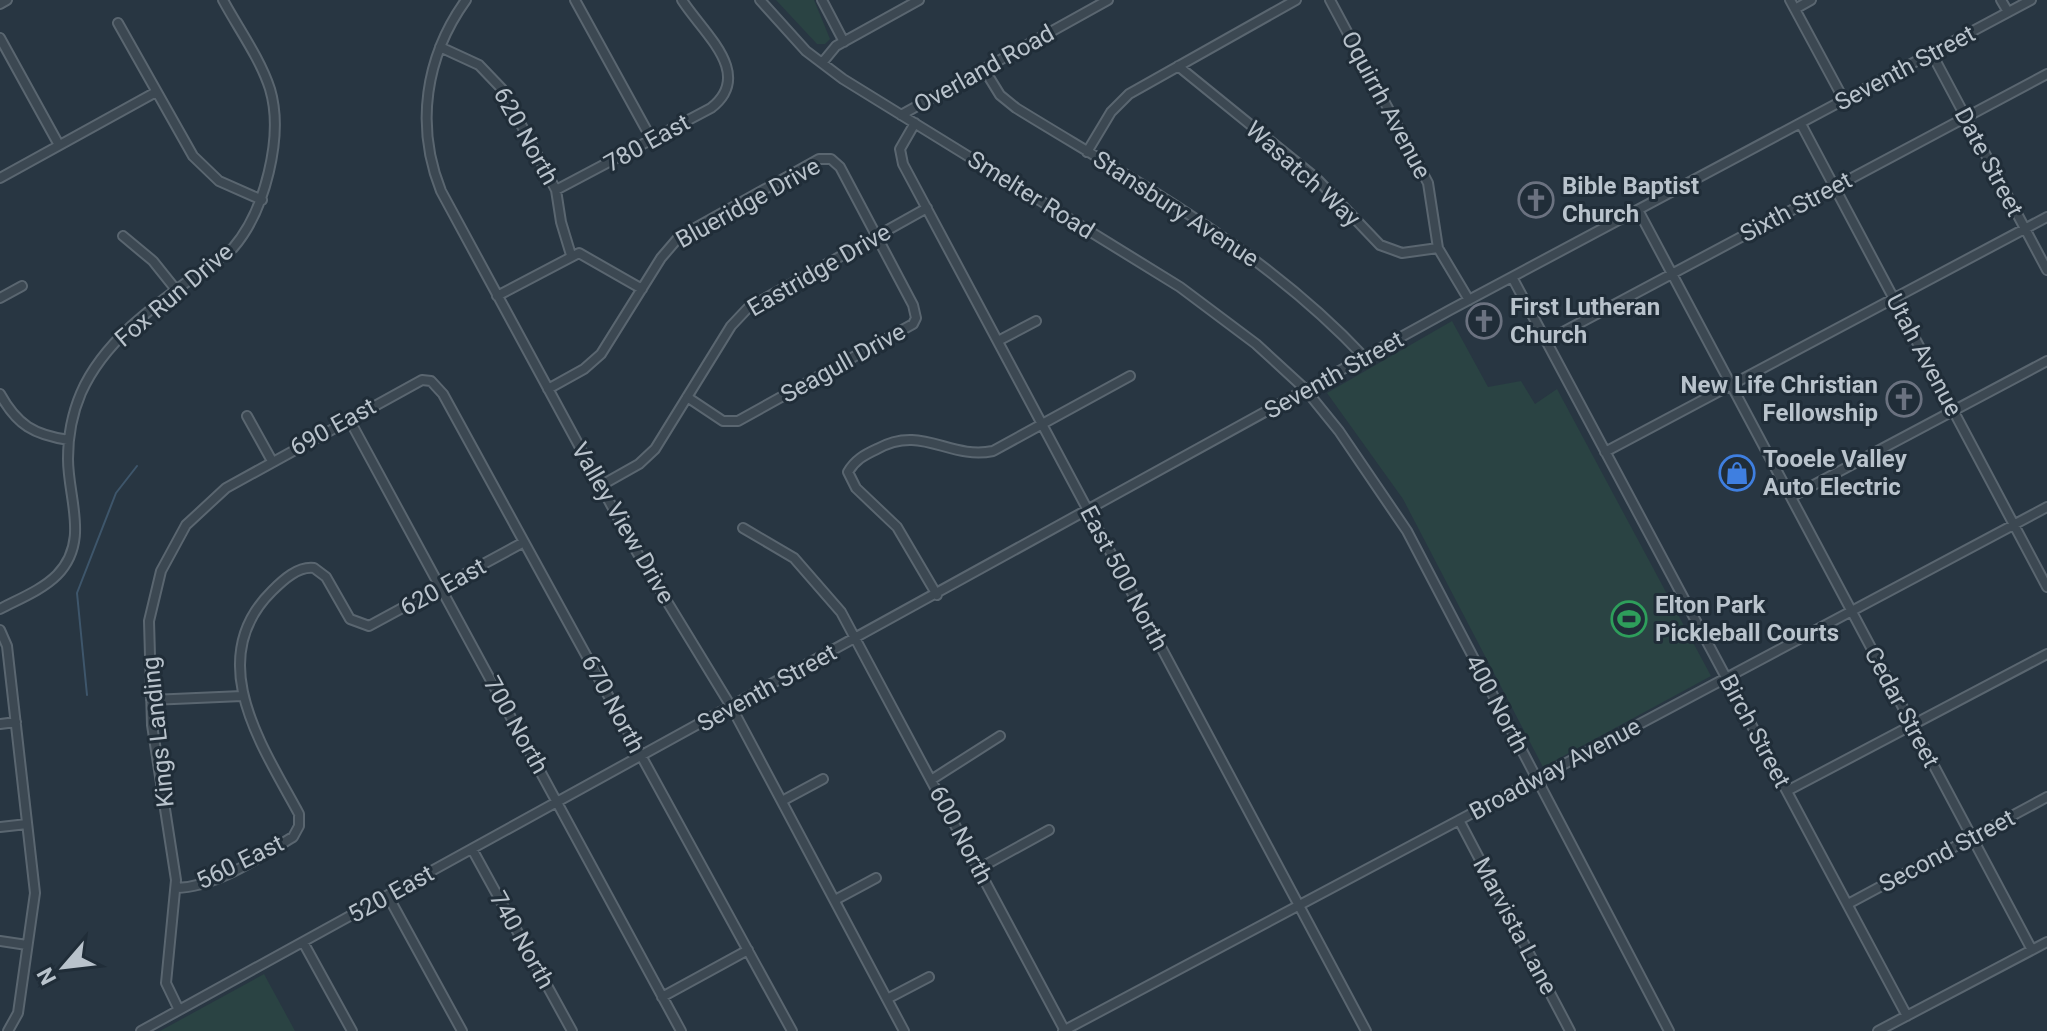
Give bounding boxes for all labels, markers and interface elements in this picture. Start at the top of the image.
street label: Overland Road [909,19,1059,119]
street label: Seventh Street [1830,19,1980,117]
street label: Oquirrh Avenue [1335,26,1437,184]
street label: 620 North [488,82,564,190]
street label: Date Street [1949,103,2029,221]
street label: 780 East [599,108,695,178]
street label: Wasatch Way [1240,115,1366,233]
street label: Smelter Road [963,145,1099,245]
street label: Stansbury Avenue [1088,145,1264,273]
street label: Blueridge Drive [671,152,825,254]
street label: Sixth Street [1735,166,1857,248]
place label: Bible Baptist Church [1562,172,1699,228]
church icon: Bible Baptist Church [1517,181,1555,219]
street label: Eastridge Drive [742,218,896,322]
street label: Fox Run Drive [109,238,239,352]
street label: Utah Avenue [1880,289,1968,421]
place label: First Lutheran Church [1510,293,1660,349]
church icon: First Lutheran Church [1465,302,1503,340]
street label: Seagull Drive [776,317,910,409]
street label: Seventh Street [1260,325,1409,425]
place label: New Life Christian Fellowship [1681,371,1878,427]
church icon: New Life Christian Fellowship [1885,380,1923,418]
street label: 690 East [285,392,381,462]
street label: Valley View Drive [566,438,680,608]
place label: Tooele Valley Auto Electric [1763,445,1908,501]
shop icon: Tooele Valley Auto Electric [1718,454,1756,492]
street label: East 500 North [1074,501,1174,655]
street label: 620 East [395,552,491,622]
place label: Elton Park Pickleball Courts [1655,591,1839,647]
sports icon: Elton Park Pickleball Courts [1610,600,1648,638]
street label: Seventh Street [693,638,842,738]
street label: Cedar Street [1859,642,1945,772]
street label: 670 North [576,650,650,758]
street label: 400 North [1460,650,1534,758]
street label: Kings Landing [136,655,180,809]
street label: Birch Street [1714,670,1796,792]
street label: 700 North [478,671,554,779]
street label: Broadway Avenue [1465,712,1645,826]
street label: 600 North [924,781,998,889]
street label: Second Street [1875,804,2020,898]
street label: 560 East [192,829,288,895]
street label: Marvista Lane [1467,853,1563,999]
street label: 520 East [343,859,439,929]
street label: 740 North [484,886,560,994]
north arrow [24,927,104,1007]
text: N [32,963,61,989]

